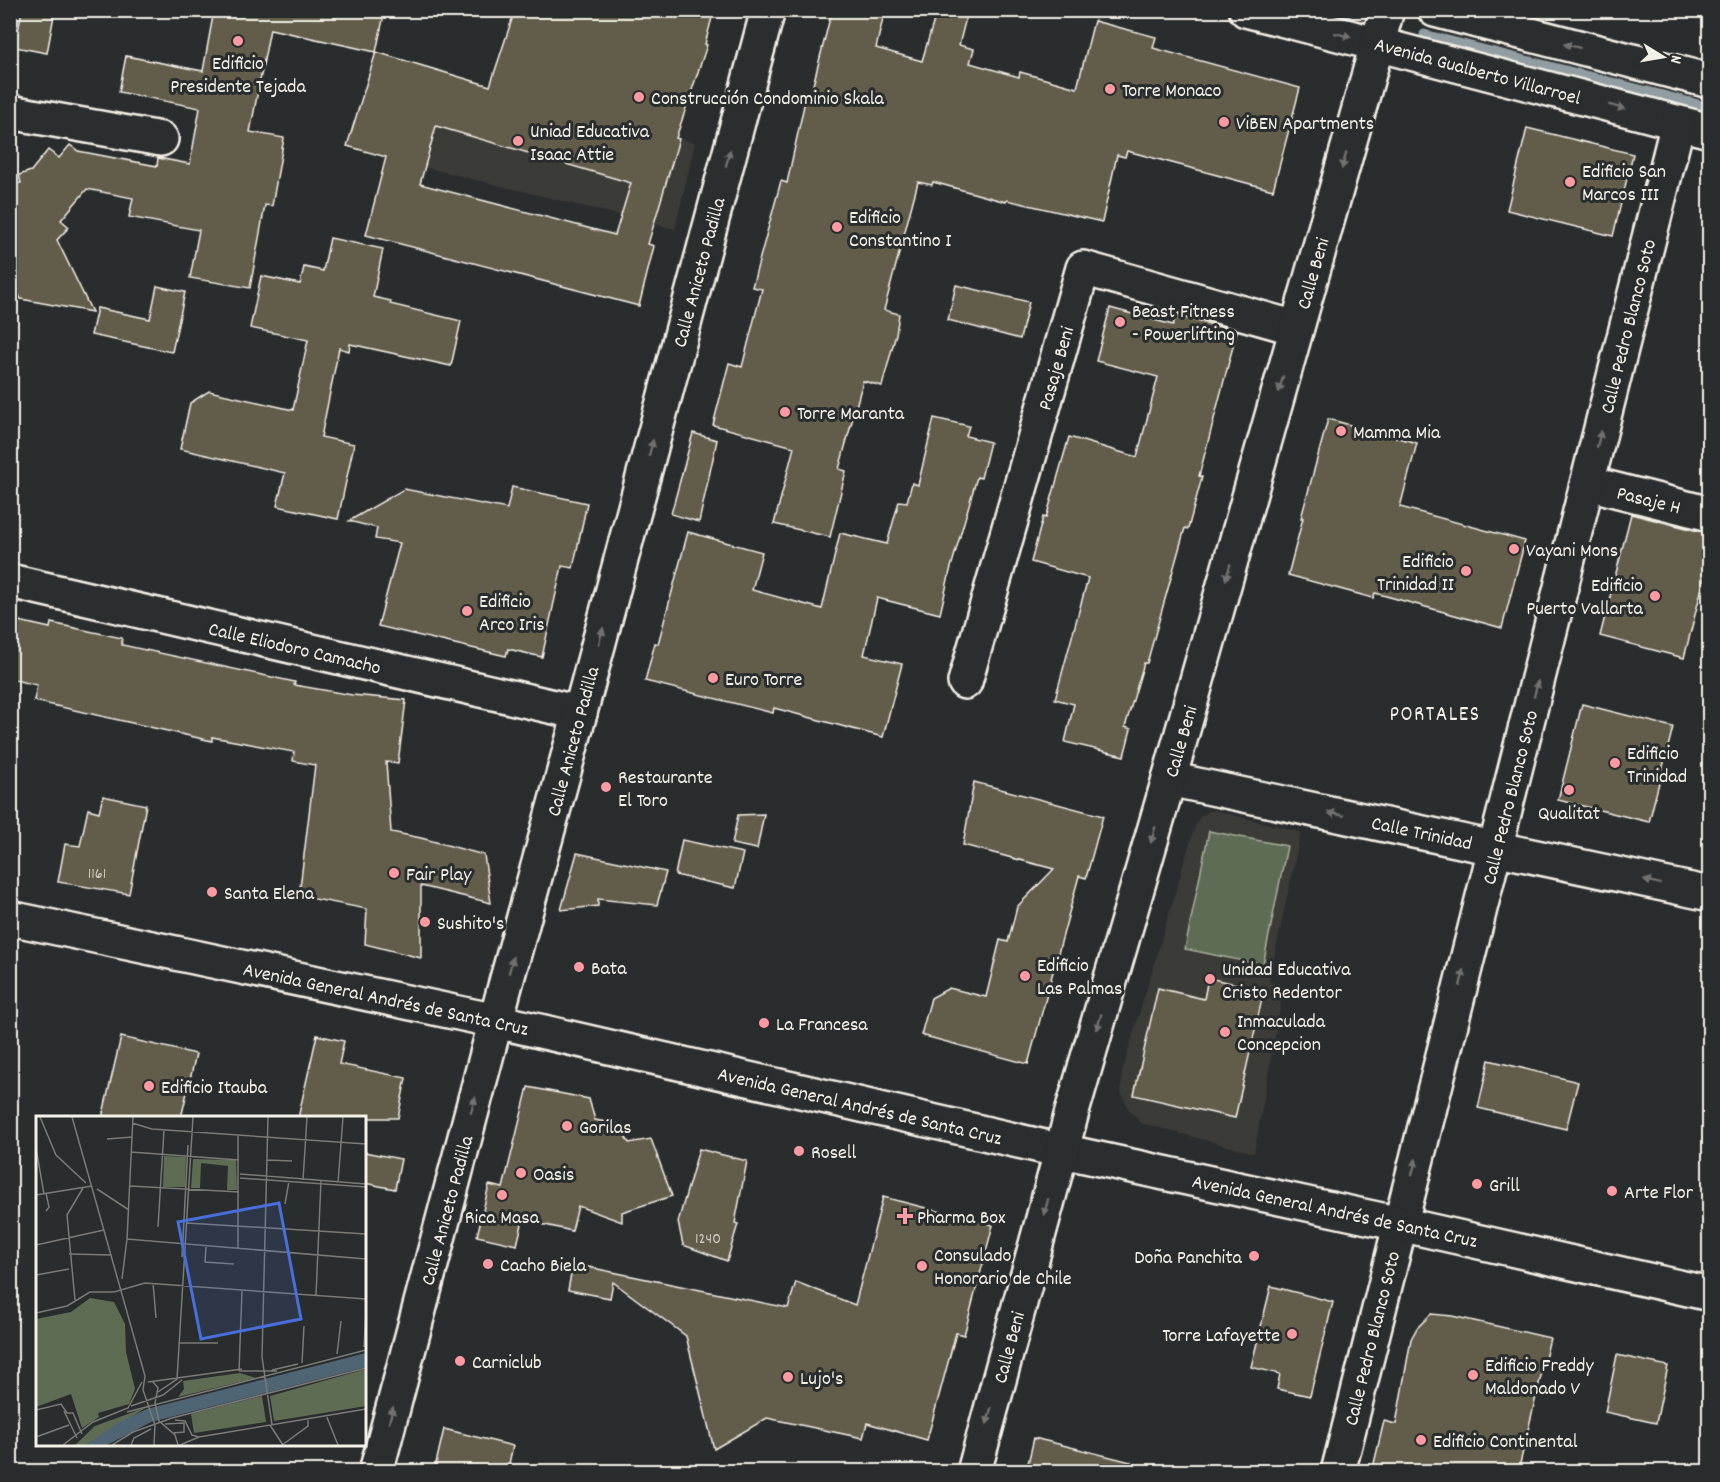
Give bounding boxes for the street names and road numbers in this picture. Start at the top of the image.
street label: Avenida Gualberto Villarroel [1371,32,1584,114]
street label: Calle Aniceto Padilla [667,194,735,351]
street label: Calle Beni [1291,234,1339,313]
street label: Calle Pedro Blanco Soto [1595,237,1665,417]
street label: Pasaje Beni [1033,323,1083,414]
street label: Pasaje H [1613,480,1683,523]
street label: Calle Eliodoro Camacho [205,616,383,683]
street label: Calle Aniceto Padilla [541,663,609,820]
street label: Calle Beni [1159,702,1207,781]
street label: Calle Pedro Blanco Soto [1477,708,1547,888]
street label: Calle Trinidad [1368,811,1474,859]
street label: Avenida General Andrés de Santa Cruz [240,957,531,1045]
street label: Avenida General Andrés de Santa Cruz [714,1062,1005,1154]
street label: Calle Aniceto Padilla [415,1132,483,1289]
street label: Avenida General Andrés de Santa Cruz [1189,1169,1480,1257]
street label: Calle Pedro Blanco Soto [1339,1249,1409,1429]
street label: Calle Beni [988,1308,1034,1387]

